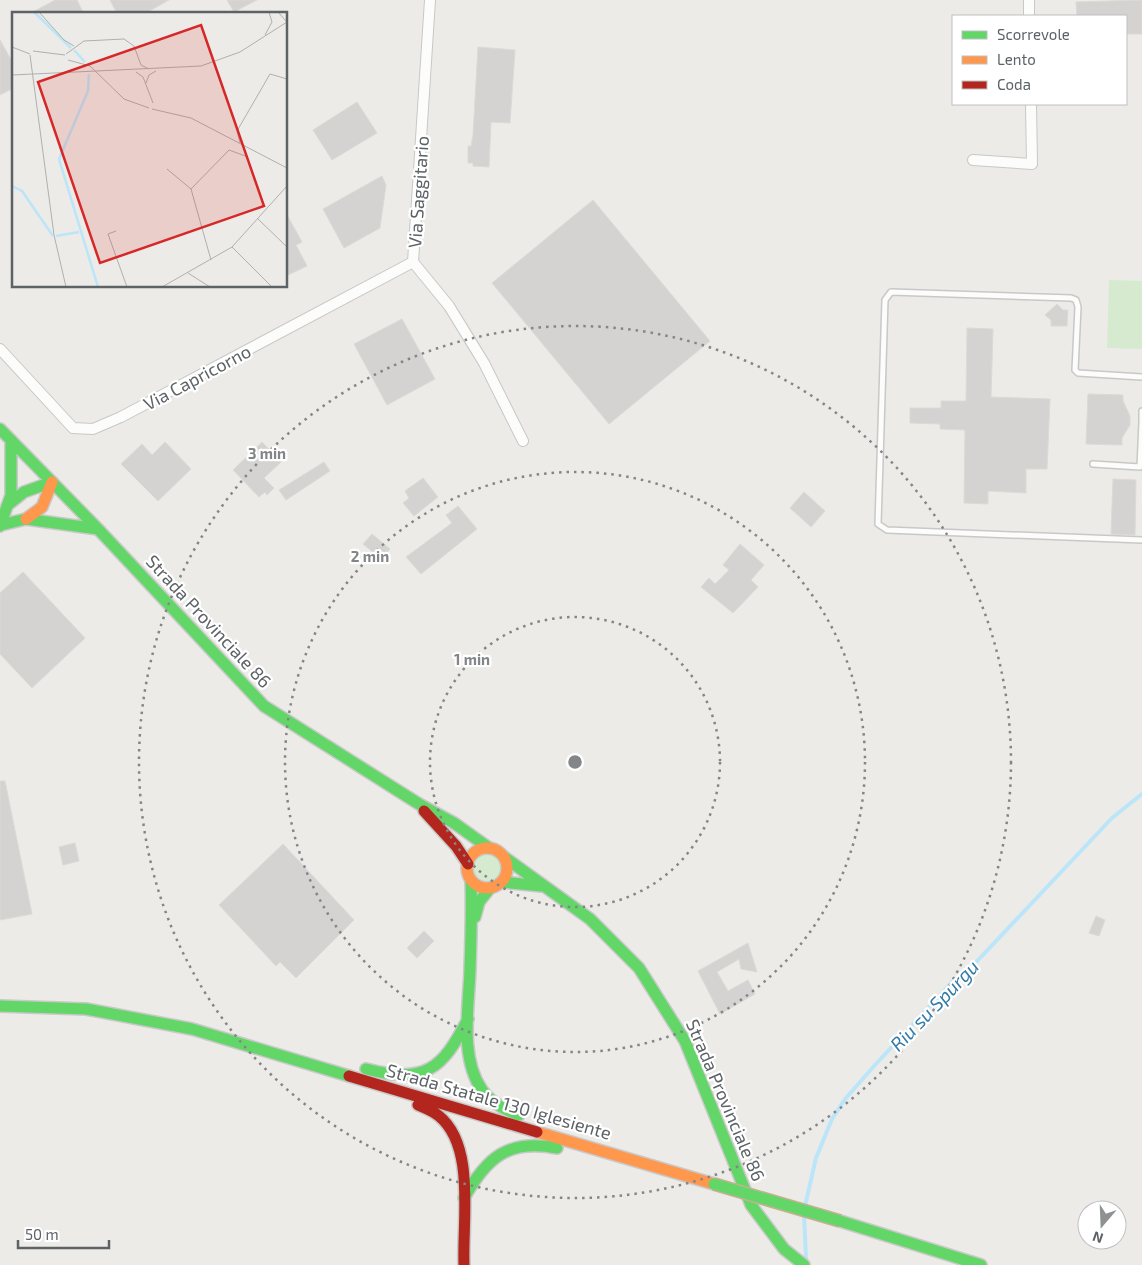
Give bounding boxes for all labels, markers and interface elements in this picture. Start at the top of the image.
inset map [12,12,288,288]
legend [952,15,1127,105]
text: Scorrevole [997,25,1070,43]
text: Lento [997,50,1036,68]
text: Coda [997,75,1031,93]
street label: Via Saggitario [403,135,433,249]
street label: Via Capricorno [140,340,254,414]
text: 3 min [248,444,286,462]
text: 2 min [351,547,389,565]
street label: Strada Provinciale 86 [142,550,276,692]
text: 1 min [454,650,490,668]
centre of rings [566,753,584,771]
water label: Riu su Spurgu [885,955,983,1055]
street label: Strada Provinciale 86 [682,1016,770,1184]
street label: Strada Statale 130 Iglesiente [384,1058,614,1144]
north arrow [1077,1200,1127,1250]
scale bar [18,1218,109,1250]
text: 50 m [25,1225,59,1243]
text: N [1090,1228,1105,1247]

